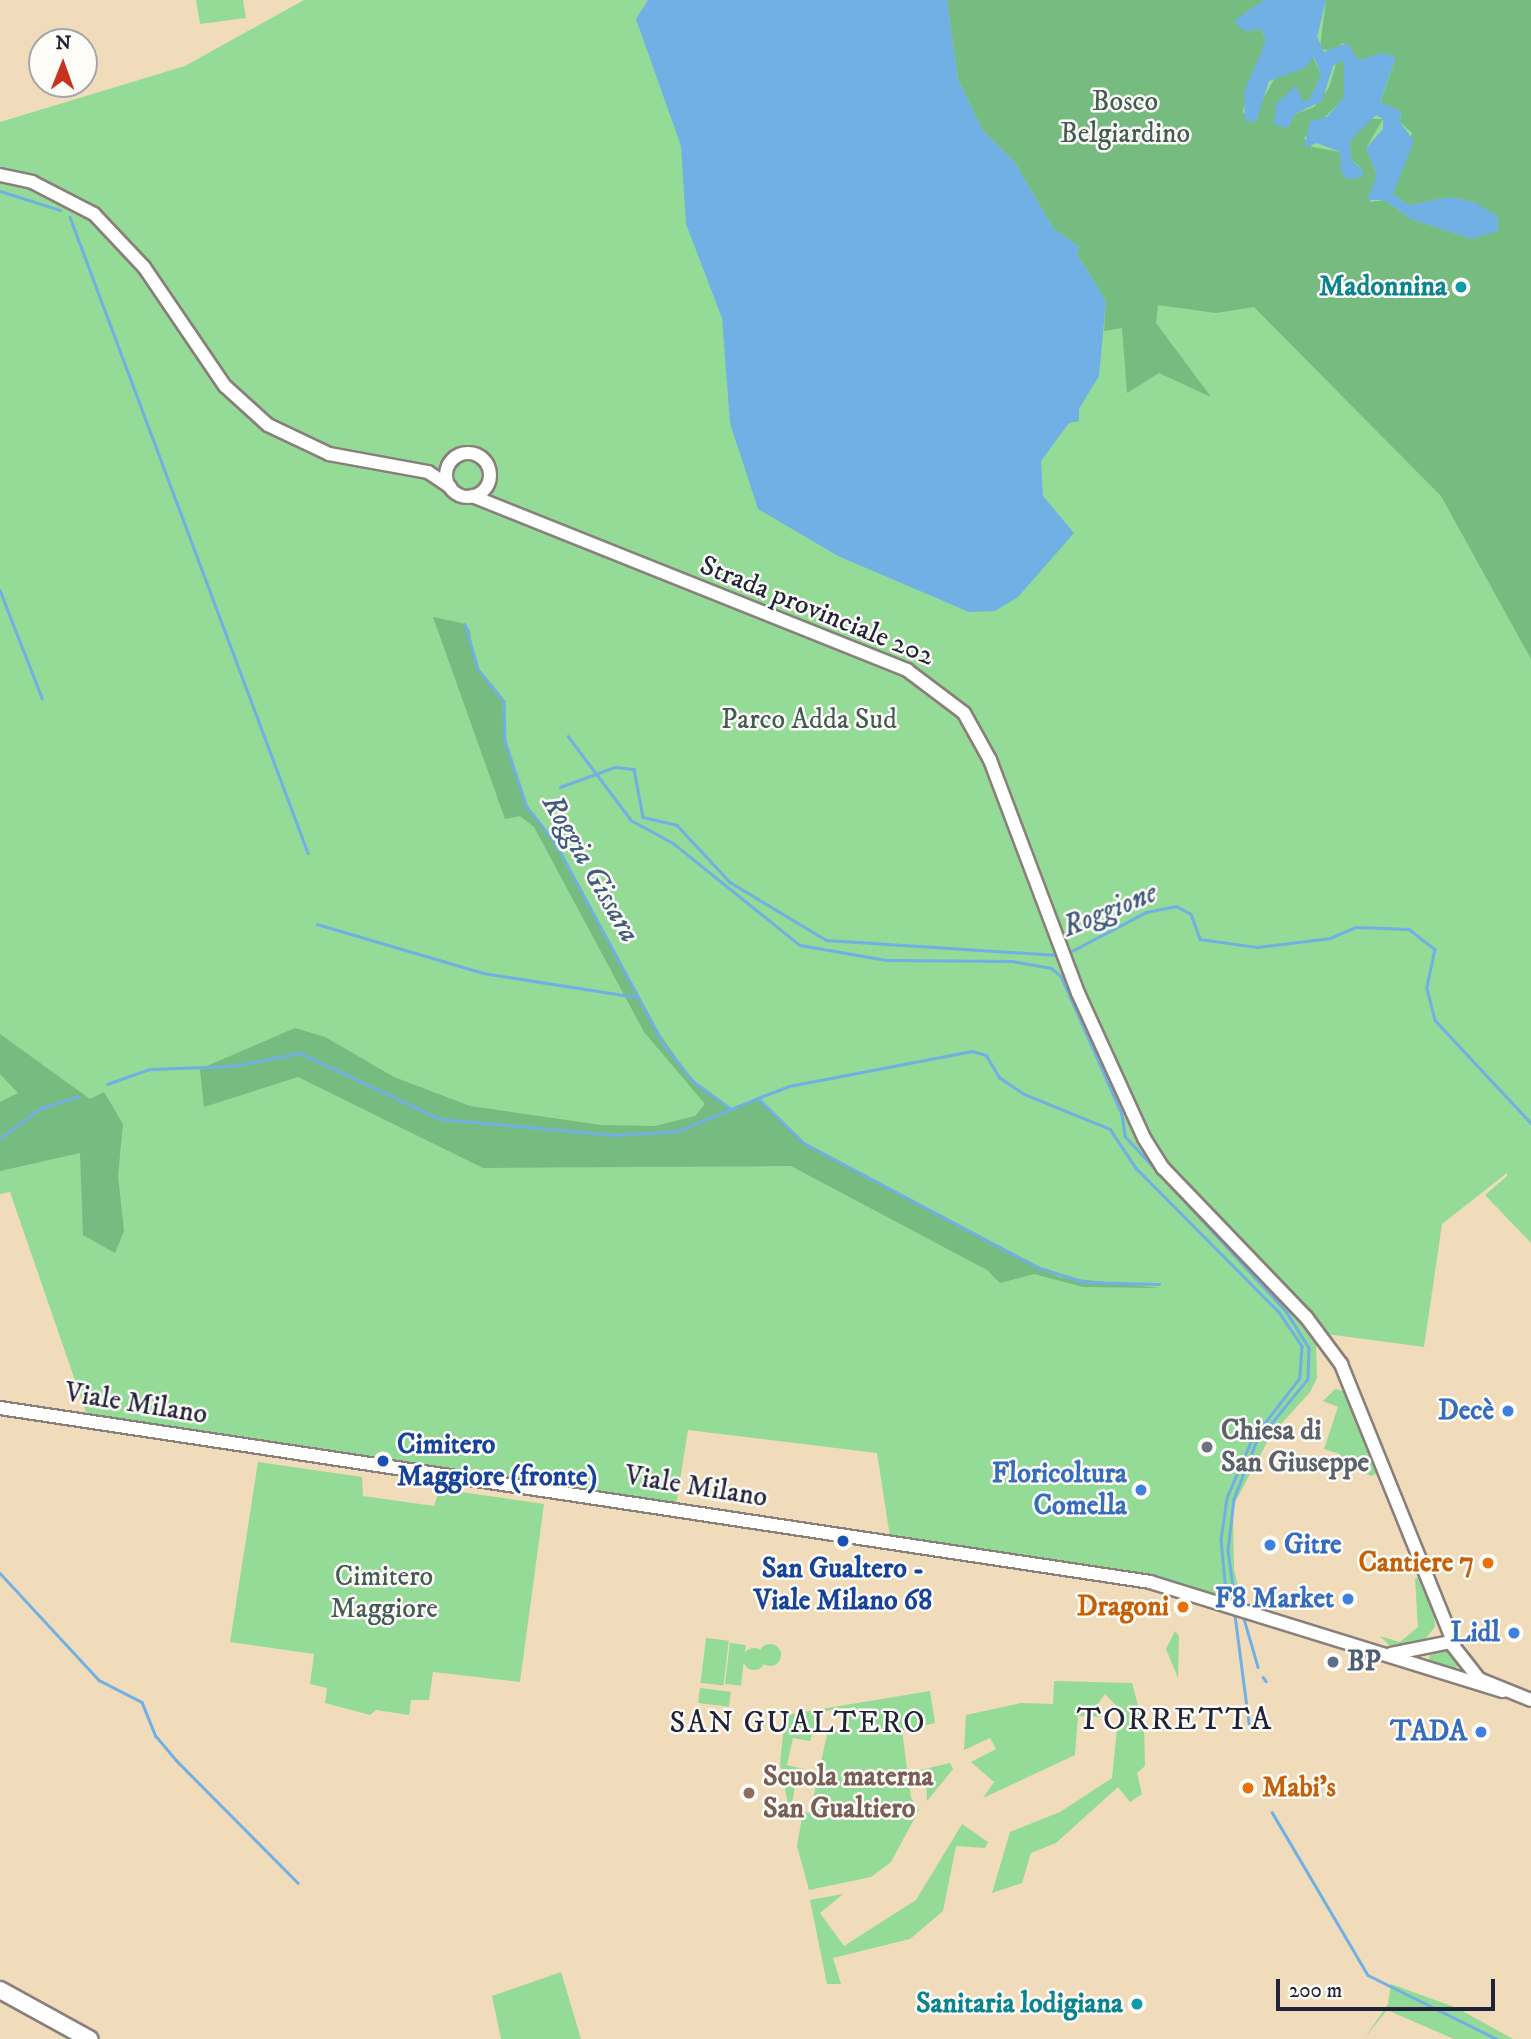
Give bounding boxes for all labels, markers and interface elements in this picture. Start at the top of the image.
north arrow [28,28,98,98]
text: N [55,32,71,55]
park label: Bosco Belgiardino [1060,85,1190,151]
place label: Madonnina [1319,270,1447,304]
marker: Madonnina [1453,279,1469,295]
street label: Strada provinciale 202 [695,549,939,673]
park label: Parco Adda Sud [721,703,897,737]
water label: Roggia Gissara [533,789,647,949]
water label: Roggione [1057,876,1163,946]
street label: Viale Milano [62,1376,210,1432]
place label: Decè [1438,1394,1494,1428]
marker: Decè [1500,1403,1516,1419]
place label: Chiesa di San Giuseppe [1221,1414,1369,1480]
place label: Cimitero Maggiore (fronte) [397,1428,597,1494]
marker: Chiesa di San Giuseppe [1199,1439,1215,1455]
marker: Cimitero Maggiore (fronte) [375,1453,391,1469]
place label: Floricoltura Comella [992,1457,1127,1523]
street label: Viale Milano [622,1459,770,1515]
marker: Floricoltura Comella [1133,1482,1149,1498]
place label: Gitre [1284,1528,1342,1562]
marker: San Gualtero - Viale Milano 68 [835,1533,851,1549]
marker: Gitre [1262,1537,1278,1553]
place label: Cantiere 7 [1358,1546,1474,1580]
place label: San Gualtero - Viale Milano 68 [754,1552,932,1618]
marker: Cantiere 7 [1480,1555,1496,1571]
park label: Cimitero Maggiore [330,1560,438,1626]
place label: F8 Market [1215,1582,1334,1616]
place label: Dragoni [1077,1590,1169,1624]
marker: F8 Market [1340,1591,1356,1607]
marker: Dragoni [1175,1599,1191,1615]
place label: Lidl [1450,1616,1500,1650]
marker: Lidl [1506,1625,1522,1641]
place label: BP [1347,1645,1381,1679]
marker: BP [1325,1654,1341,1670]
district label: TORRETTA [1078,1701,1272,1739]
district label: SAN GUALTERO [671,1706,925,1742]
place label: TADA [1390,1715,1467,1749]
marker: TADA [1473,1724,1489,1740]
place label: Scuola materna San Gualtiero [763,1760,934,1826]
place label: Mabi’s [1262,1771,1336,1805]
marker: Mabi’s [1240,1780,1256,1796]
marker: Scuola materna San Gualtiero [741,1785,757,1801]
scale bar [1279,1966,1498,2010]
text: 200 m [1289,1978,1342,2004]
place label: Sanitaria lodigiana [916,1987,1123,2021]
marker: Sanitaria lodigiana [1129,1996,1145,2012]

